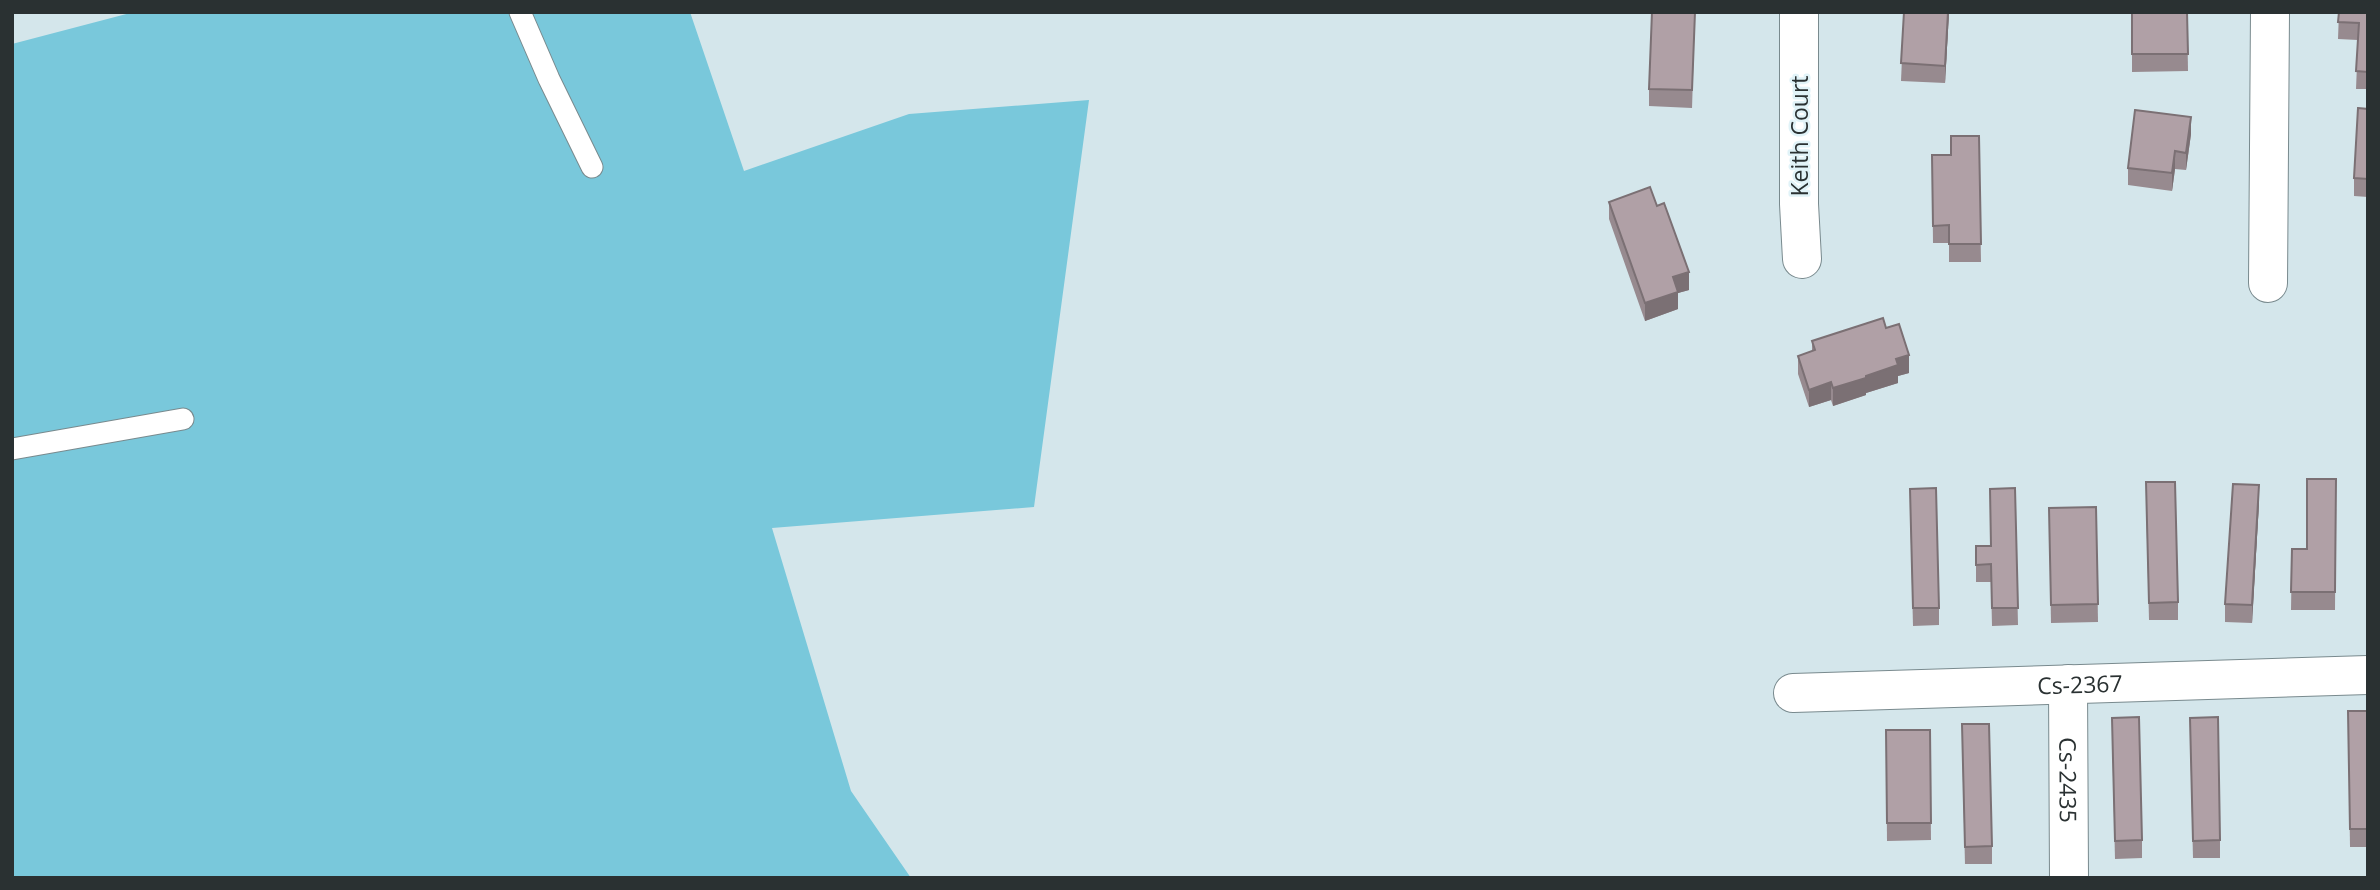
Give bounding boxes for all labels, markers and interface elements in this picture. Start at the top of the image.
street label: Keith Court [1783,75,1815,197]
street label: Cs-2367 [2037,667,2123,701]
street label: Cs-2435 [2052,737,2085,823]

